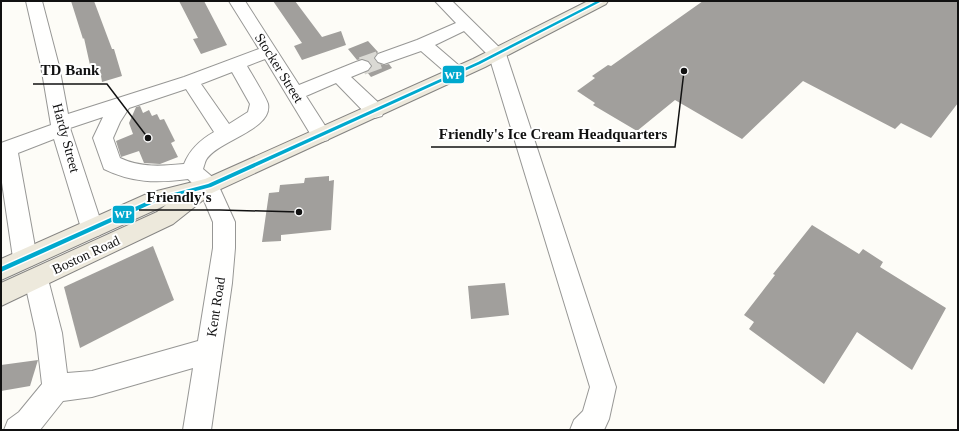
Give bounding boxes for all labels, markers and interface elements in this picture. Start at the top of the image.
street label: Stocker Street [252,31,306,106]
callout: TD Bank [33,57,107,84]
text: TD Bank [41,62,100,78]
line badge: WP [442,65,465,84]
text: WP [444,69,462,81]
street label: Hardy Street [50,102,82,174]
callout: Friendly's Ice Cream Headquarters [431,120,675,147]
text: Friendly's Ice Cream Headquarters [439,126,667,142]
callout: Friendly's [139,183,220,210]
text: Friendly's [146,189,212,205]
line badge: WP [112,205,135,224]
text: WP [114,208,132,220]
street label: Boston Road [50,233,122,277]
street label: Kent Road [204,276,228,338]

